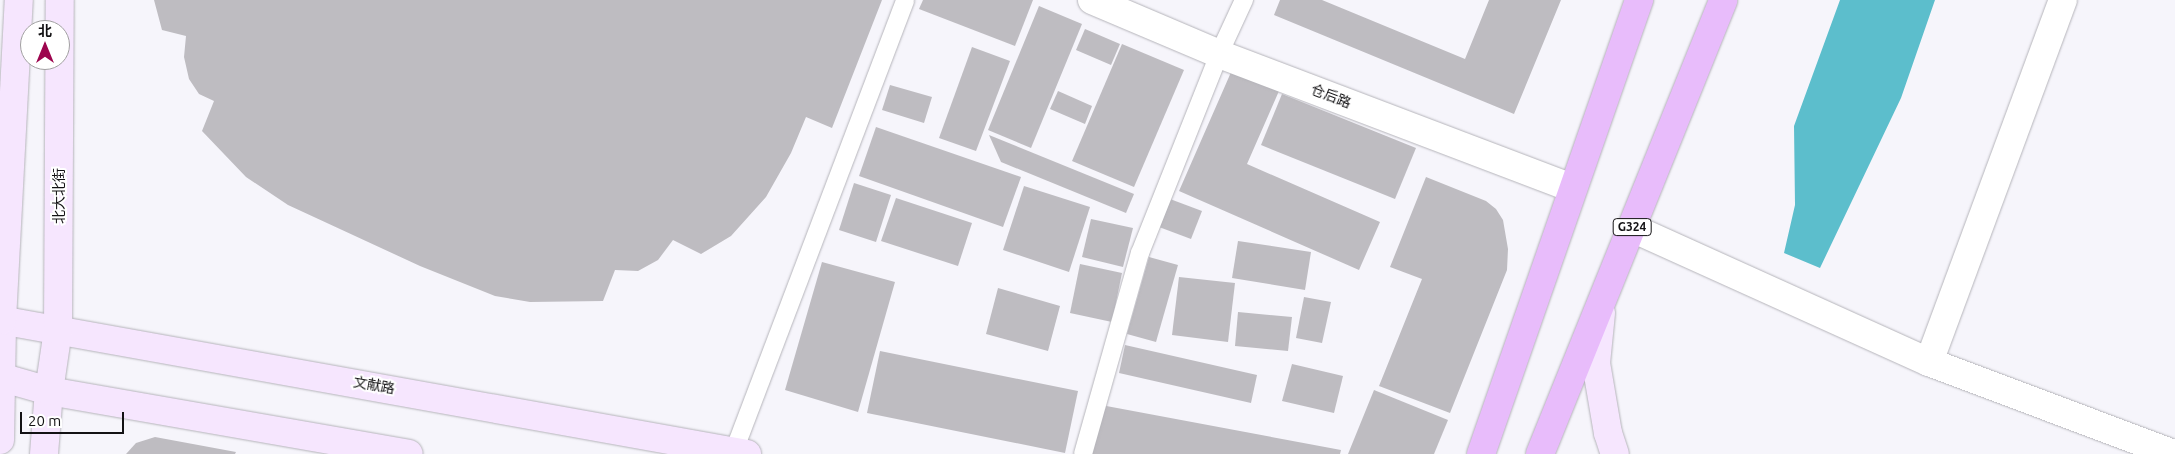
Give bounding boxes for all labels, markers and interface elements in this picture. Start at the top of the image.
north arrow [20,20,70,70]
text: 北 [38,23,52,39]
street label: 仓后路 [1308,81,1354,111]
street label: 北大北街 [51,168,67,224]
road number: G324 [1612,218,1652,236]
street label: 文献路 [352,373,396,397]
scale bar [22,402,126,434]
text: 20 m [28,412,61,429]

